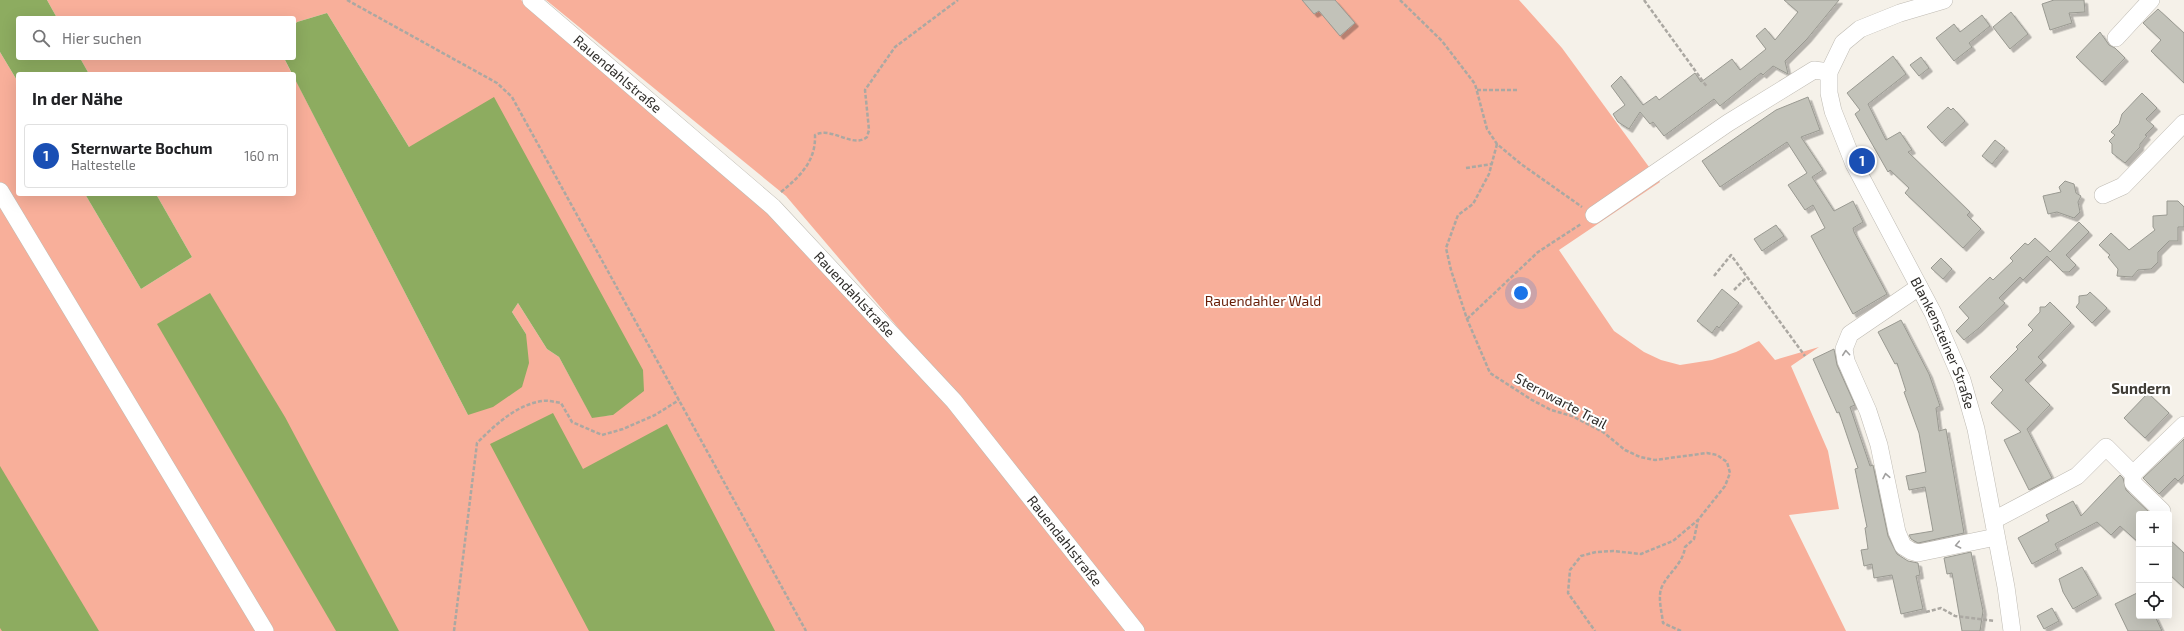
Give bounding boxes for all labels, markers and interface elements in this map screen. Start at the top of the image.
search box [16,16,296,60]
icon: search [30,27,52,49]
text: Hier suchen [62,29,142,47]
street label: Rauendahlstraße [570,31,666,116]
text: In der Nähe [32,88,123,108]
text: Sternwarte Bochum [71,139,212,157]
pin: 1 [1849,146,1875,176]
text: 1 [43,148,49,164]
text: 160 m [244,148,279,164]
text: Haltestelle [71,157,136,173]
street label: Rauendahlstraße [811,248,899,340]
street label: Blankensteiner Straße [1907,274,1979,411]
your location [1511,283,1531,303]
park label: Rauendahler Wald [1205,292,1321,309]
one-way arrow [1841,350,1850,356]
street label: Sternwarte Trail [1512,369,1611,433]
district label: Sundern [2111,379,2171,397]
one-way arrow [1882,473,1891,479]
street label: Rauendahlstraße [1024,492,1106,589]
map controls [2136,511,2172,619]
button: + [2136,511,2172,547]
one-way arrow [1955,540,1961,548]
button: − [2136,547,2172,583]
button: locate [2136,583,2172,619]

